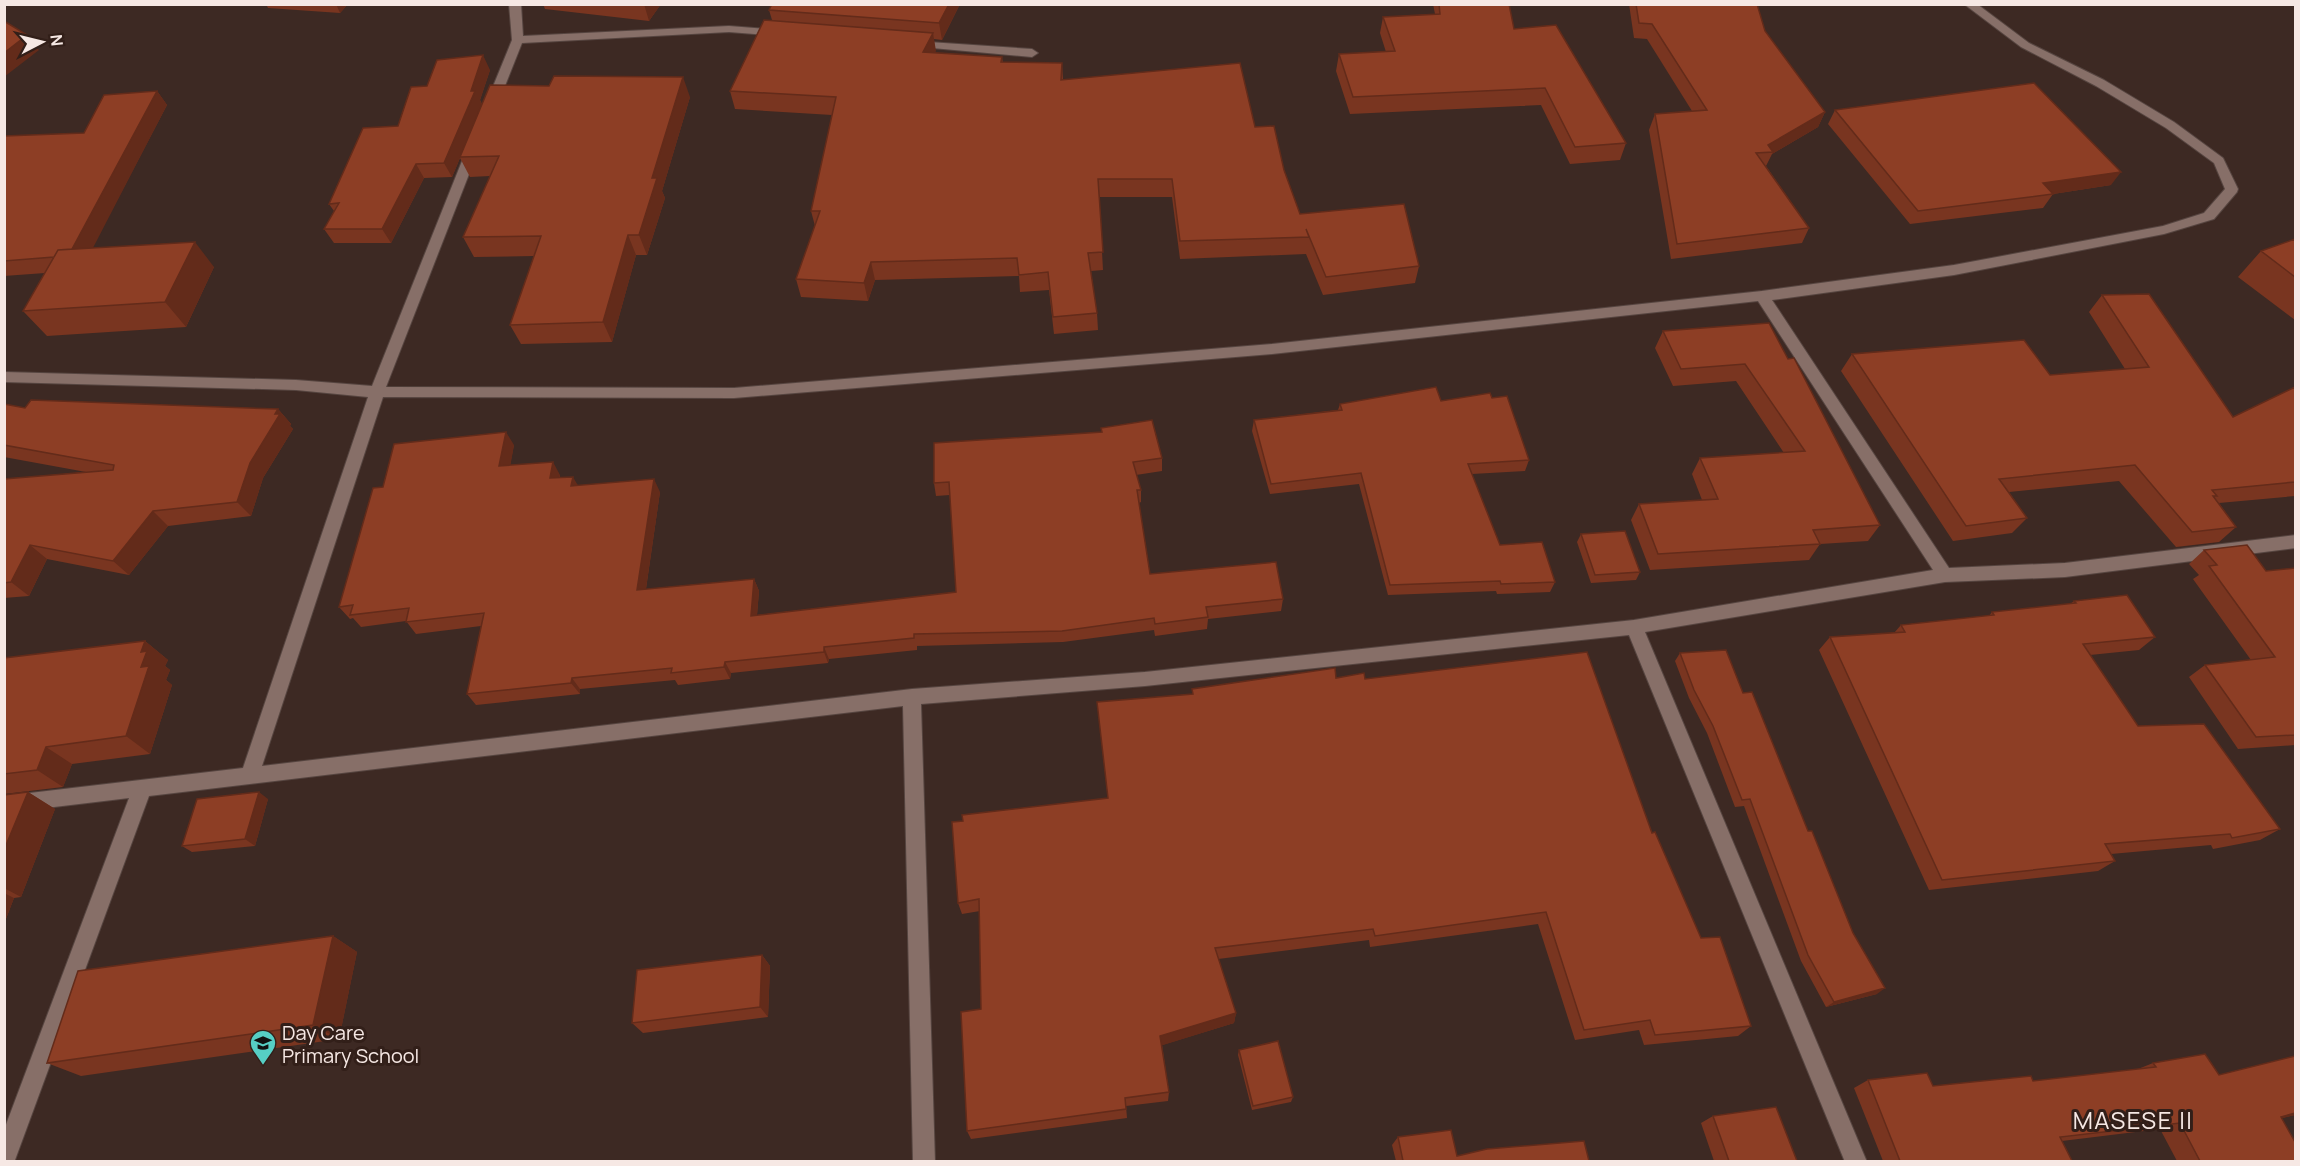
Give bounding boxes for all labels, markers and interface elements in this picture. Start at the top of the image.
north arrow [12,12,72,72]
text: N [45,33,69,47]
place label: Day Care Primary School [282,1019,419,1069]
school or university icon: Day Care Primary School [248,1028,278,1066]
district label: MASESE II [2073,1103,2193,1136]

